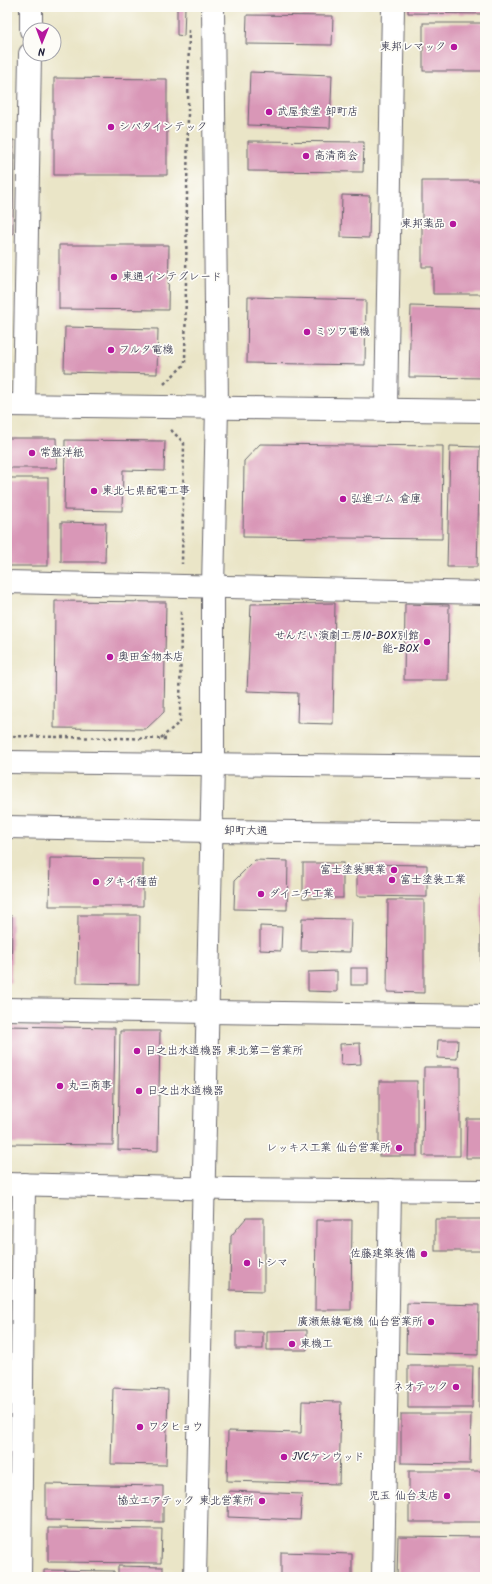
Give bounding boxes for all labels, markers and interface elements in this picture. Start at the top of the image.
north arrow [22,22,62,62]
place label: 東邦レマック [380,38,446,56]
text: N [38,42,45,60]
marker: 東邦レマック [449,42,459,52]
place label: 武屋食堂 卸町店 [277,103,358,121]
marker: 武屋食堂 卸町店 [264,107,274,117]
place label: シバタインテック [119,118,207,136]
marker: シバタインテック [106,122,116,132]
place label: 高清商会 [314,147,358,165]
marker: 高清商会 [301,151,311,161]
place label: 東邦薬品 [401,215,445,233]
marker: 東邦薬品 [448,219,458,229]
place label: 東通インテグレード [122,268,222,286]
marker: 東通インテグレード [109,272,119,282]
place label: ミツワ電機 [315,323,370,341]
marker: ミツワ電機 [302,327,312,337]
place label: フルタ電機 [119,341,174,359]
marker: フルタ電機 [106,345,116,355]
place label: 常盤洋紙 [40,444,84,462]
marker: 常盤洋紙 [27,448,37,458]
place label: 東北七県配電工事 [102,482,190,500]
marker: 東北七県配電工事 [89,486,99,496]
place label: 弘進ゴム 倉庫 [351,490,421,508]
marker: 弘進ゴム 倉庫 [338,494,348,504]
place label: せんだい演劇工房10-BOX別館 能-BOX [274,627,419,658]
marker: せんだい演劇工房10-BOX別館 能-BOX [422,637,432,647]
place label: 奥田金物本店 [118,648,184,666]
marker: 奥田金物本店 [105,652,115,662]
street label: 卸町大通 [224,822,268,840]
place label: 富士塗装興業 [320,861,386,879]
marker: 富士塗装興業 [389,865,399,875]
place label: 富士塗装工業 [400,871,466,889]
place label: タキイ種苗 [104,873,158,891]
marker: 富士塗装工業 [387,875,397,885]
marker: タキイ種苗 [91,877,101,887]
place label: ダイニチ工業 [269,885,334,903]
marker: ダイニチ工業 [256,889,266,899]
place label: 日之出水道機器 東北第二営業所 [145,1042,303,1060]
marker: 日之出水道機器 東北第二営業所 [132,1046,142,1056]
place label: 丸三商事 [68,1077,112,1095]
marker: 丸三商事 [55,1081,65,1091]
place label: 日之出水道機器 [147,1082,224,1100]
marker: 日之出水道機器 [134,1086,144,1096]
place label: レッキス工業 仙台営業所 [266,1139,391,1157]
marker: レッキス工業 仙台営業所 [394,1143,404,1153]
place label: 佐藤建築装備 [350,1245,416,1263]
marker: 佐藤建築装備 [419,1249,429,1259]
place label: トシマ [255,1254,288,1272]
marker: トシマ [242,1258,252,1268]
place label: 廣瀬無線電機 仙台営業所 [298,1313,423,1331]
marker: 廣瀬無線電機 仙台営業所 [426,1317,436,1327]
place label: 東機工 [300,1335,333,1353]
marker: 東機工 [287,1339,297,1349]
place label: ネオテック [393,1378,448,1396]
marker: ネオテック [451,1382,461,1392]
place label: ワタヒョウ [148,1418,203,1436]
marker: ワタヒョウ [135,1422,145,1432]
place label: JVCケンウッド [292,1448,365,1466]
marker: JVCケンウッド [279,1452,289,1462]
place label: 児玉 仙台支店 [369,1487,439,1505]
marker: 児玉 仙台支店 [442,1491,452,1501]
place label: 協立エアテック 東北営業所 [118,1492,254,1510]
marker: 協立エアテック 東北営業所 [257,1496,267,1506]

